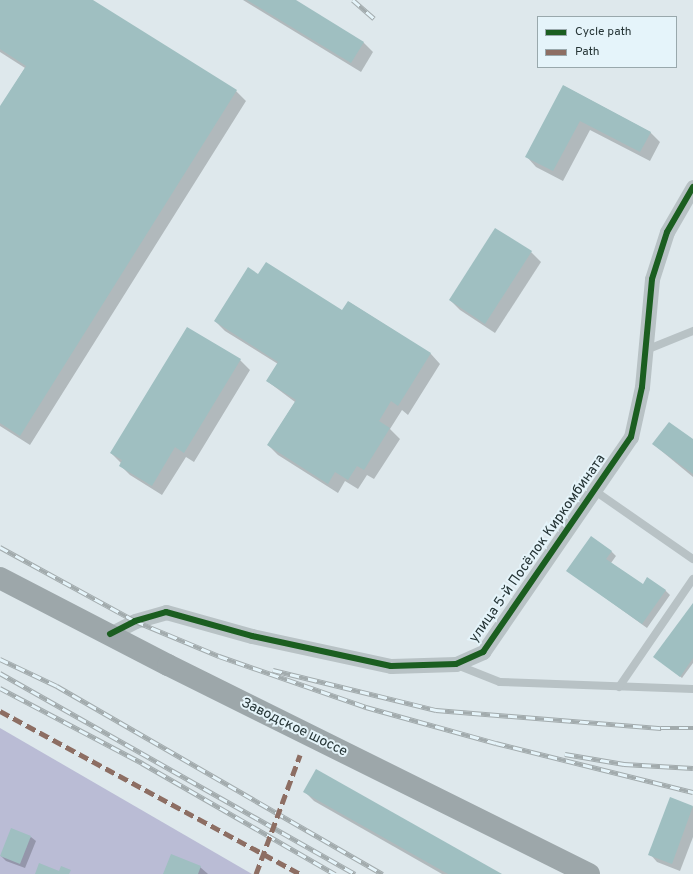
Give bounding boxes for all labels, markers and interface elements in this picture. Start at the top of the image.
legend [537,16,677,68]
text: Cycle path [575,24,632,40]
text: Path [575,44,600,60]
street label: улица 5-й Посёлок Киркомбината [466,452,610,646]
street label: Заводское шоссе [238,695,350,761]

